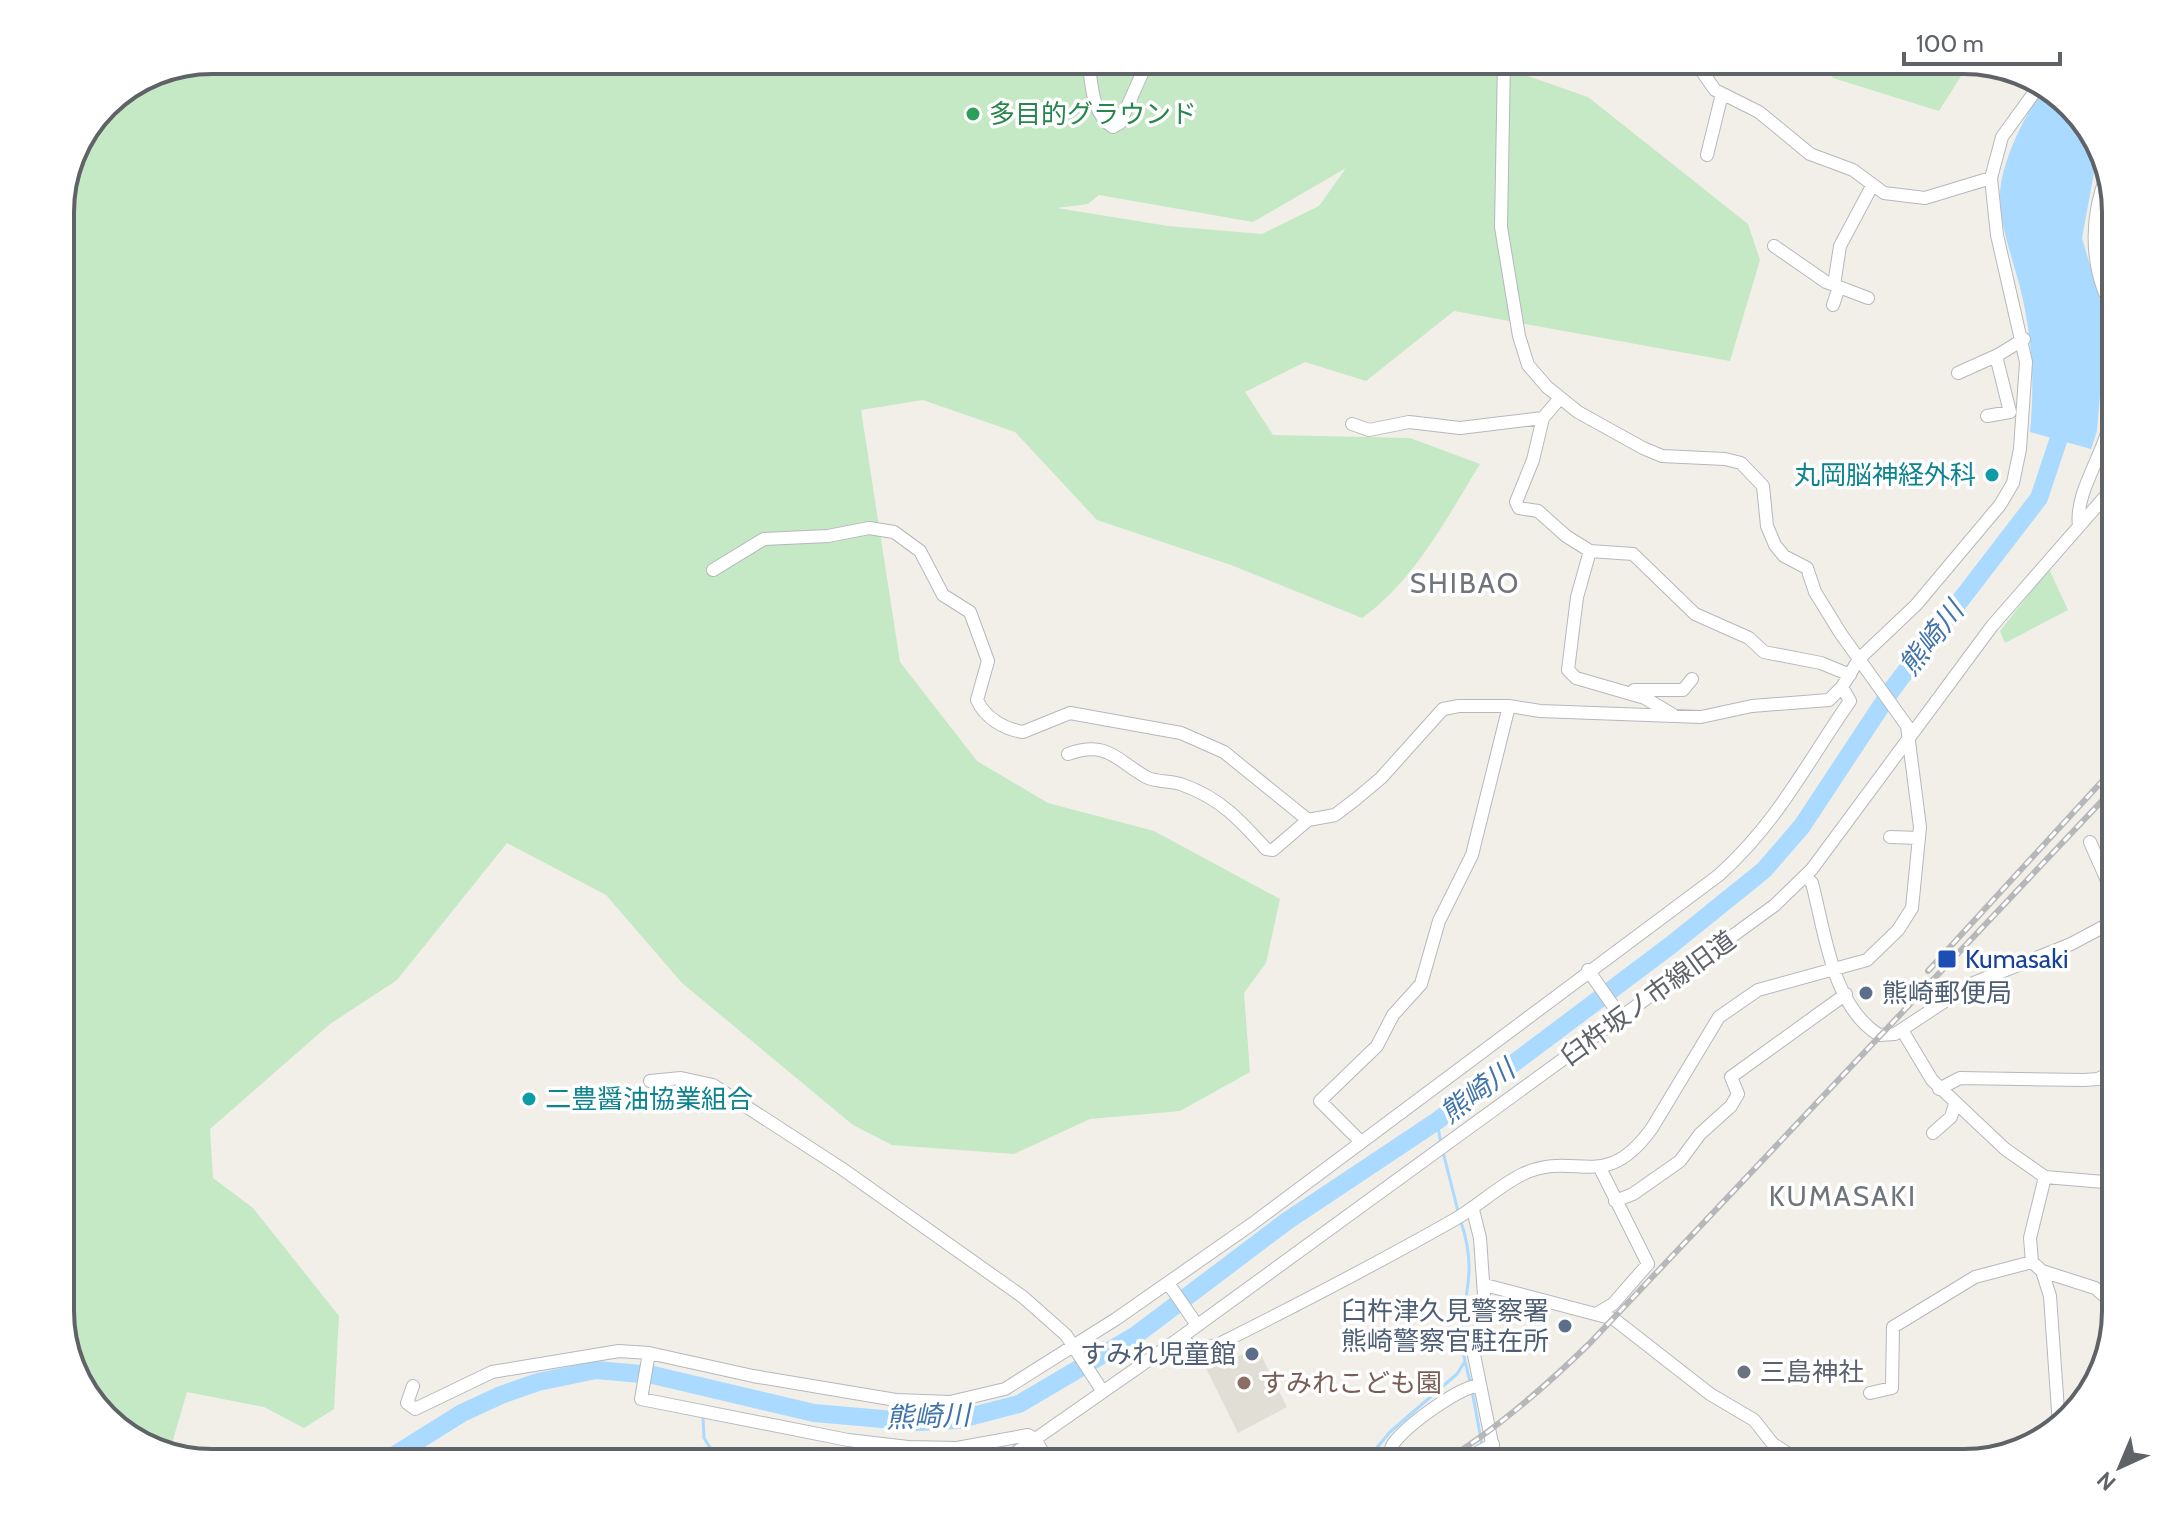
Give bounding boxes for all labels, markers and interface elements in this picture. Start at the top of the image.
scale bar [1904,16,2060,66]
text: 100 m [1916,29,1984,58]
place label: 多目的グラウンド [989,98,1197,130]
marker: 多目的グラウンド [964,105,982,123]
place label: 丸岡脳神経外科 [1794,459,1976,491]
marker: 丸岡脳神経外科 [1983,466,2001,484]
district label: SHIBAO [1410,566,1520,600]
water label: 熊崎川 [1892,592,1972,682]
street label: 臼杵坂ノ市線旧道 [1554,924,1742,1072]
place label: Kumasaki [1965,943,2068,975]
marker: Kumasaki [1936,948,1958,970]
place label: 熊崎郵便局 [1882,977,2012,1009]
marker: 熊崎郵便局 [1857,984,1875,1002]
water label: 熊崎川 [1433,1050,1523,1130]
place label: 二豊醤油協業組合 [545,1083,753,1115]
marker: 二豊醤油協業組合 [520,1090,538,1108]
district label: KUMASAKI [1769,1179,1917,1213]
place label: 臼杵津久見警察署 熊崎警察官駐在所 [1341,1295,1549,1357]
marker: 臼杵津久見警察署 熊崎警察官駐在所 [1556,1317,1574,1335]
place label: すみれ児童館 [1080,1338,1236,1370]
marker: すみれ児童館 [1243,1345,1261,1363]
place label: 三島神社 [1760,1356,1864,1388]
marker: 三島神社 [1735,1363,1753,1381]
place label: すみれこども園 [1260,1367,1442,1399]
marker: すみれこども園 [1235,1374,1253,1392]
water label: 熊崎川 [885,1397,974,1434]
north arrow [2080,1427,2160,1507]
text: N [2091,1466,2121,1496]

